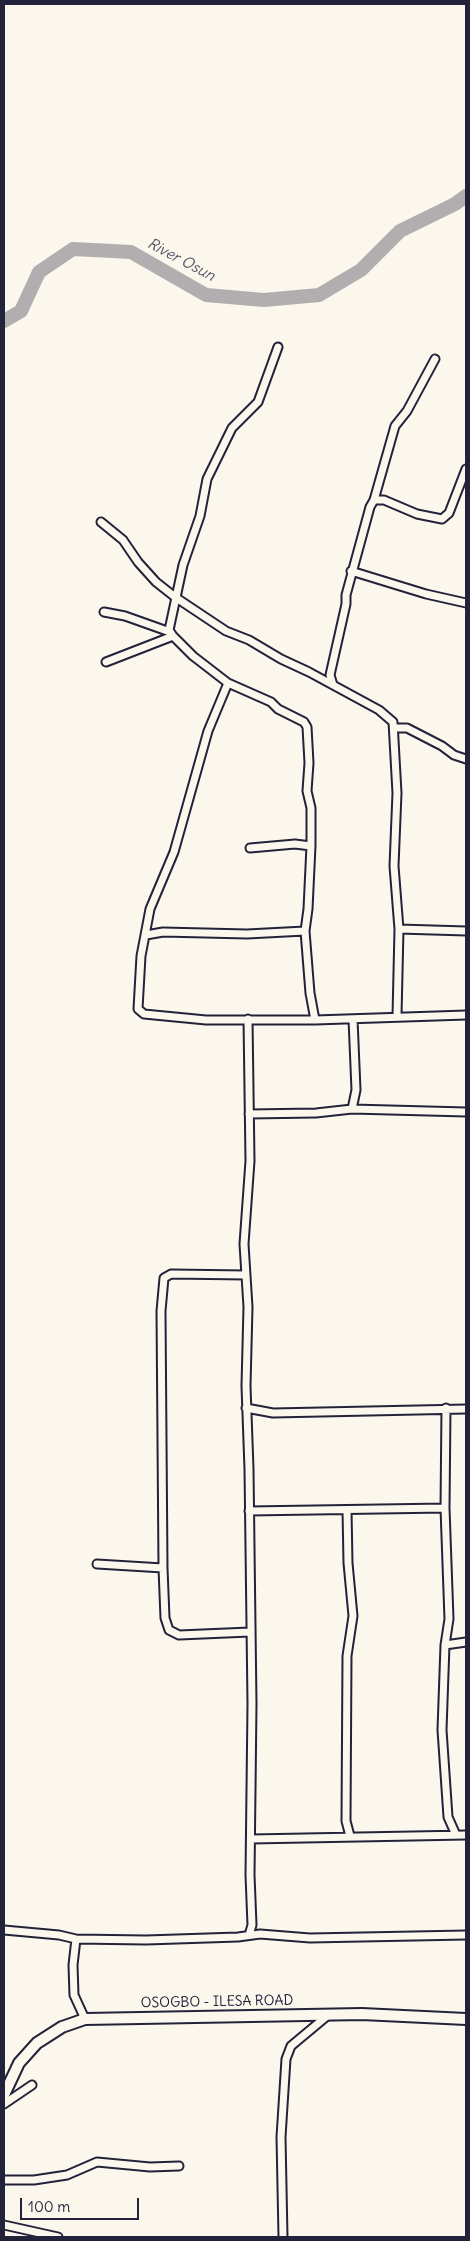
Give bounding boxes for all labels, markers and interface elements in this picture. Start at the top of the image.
water label: River Osun [144,235,218,285]
street label: OSOGBO - ILESA ROAD [140,1992,294,2012]
scale bar [22,2188,141,2220]
text: 100 m [28,2197,70,2216]

